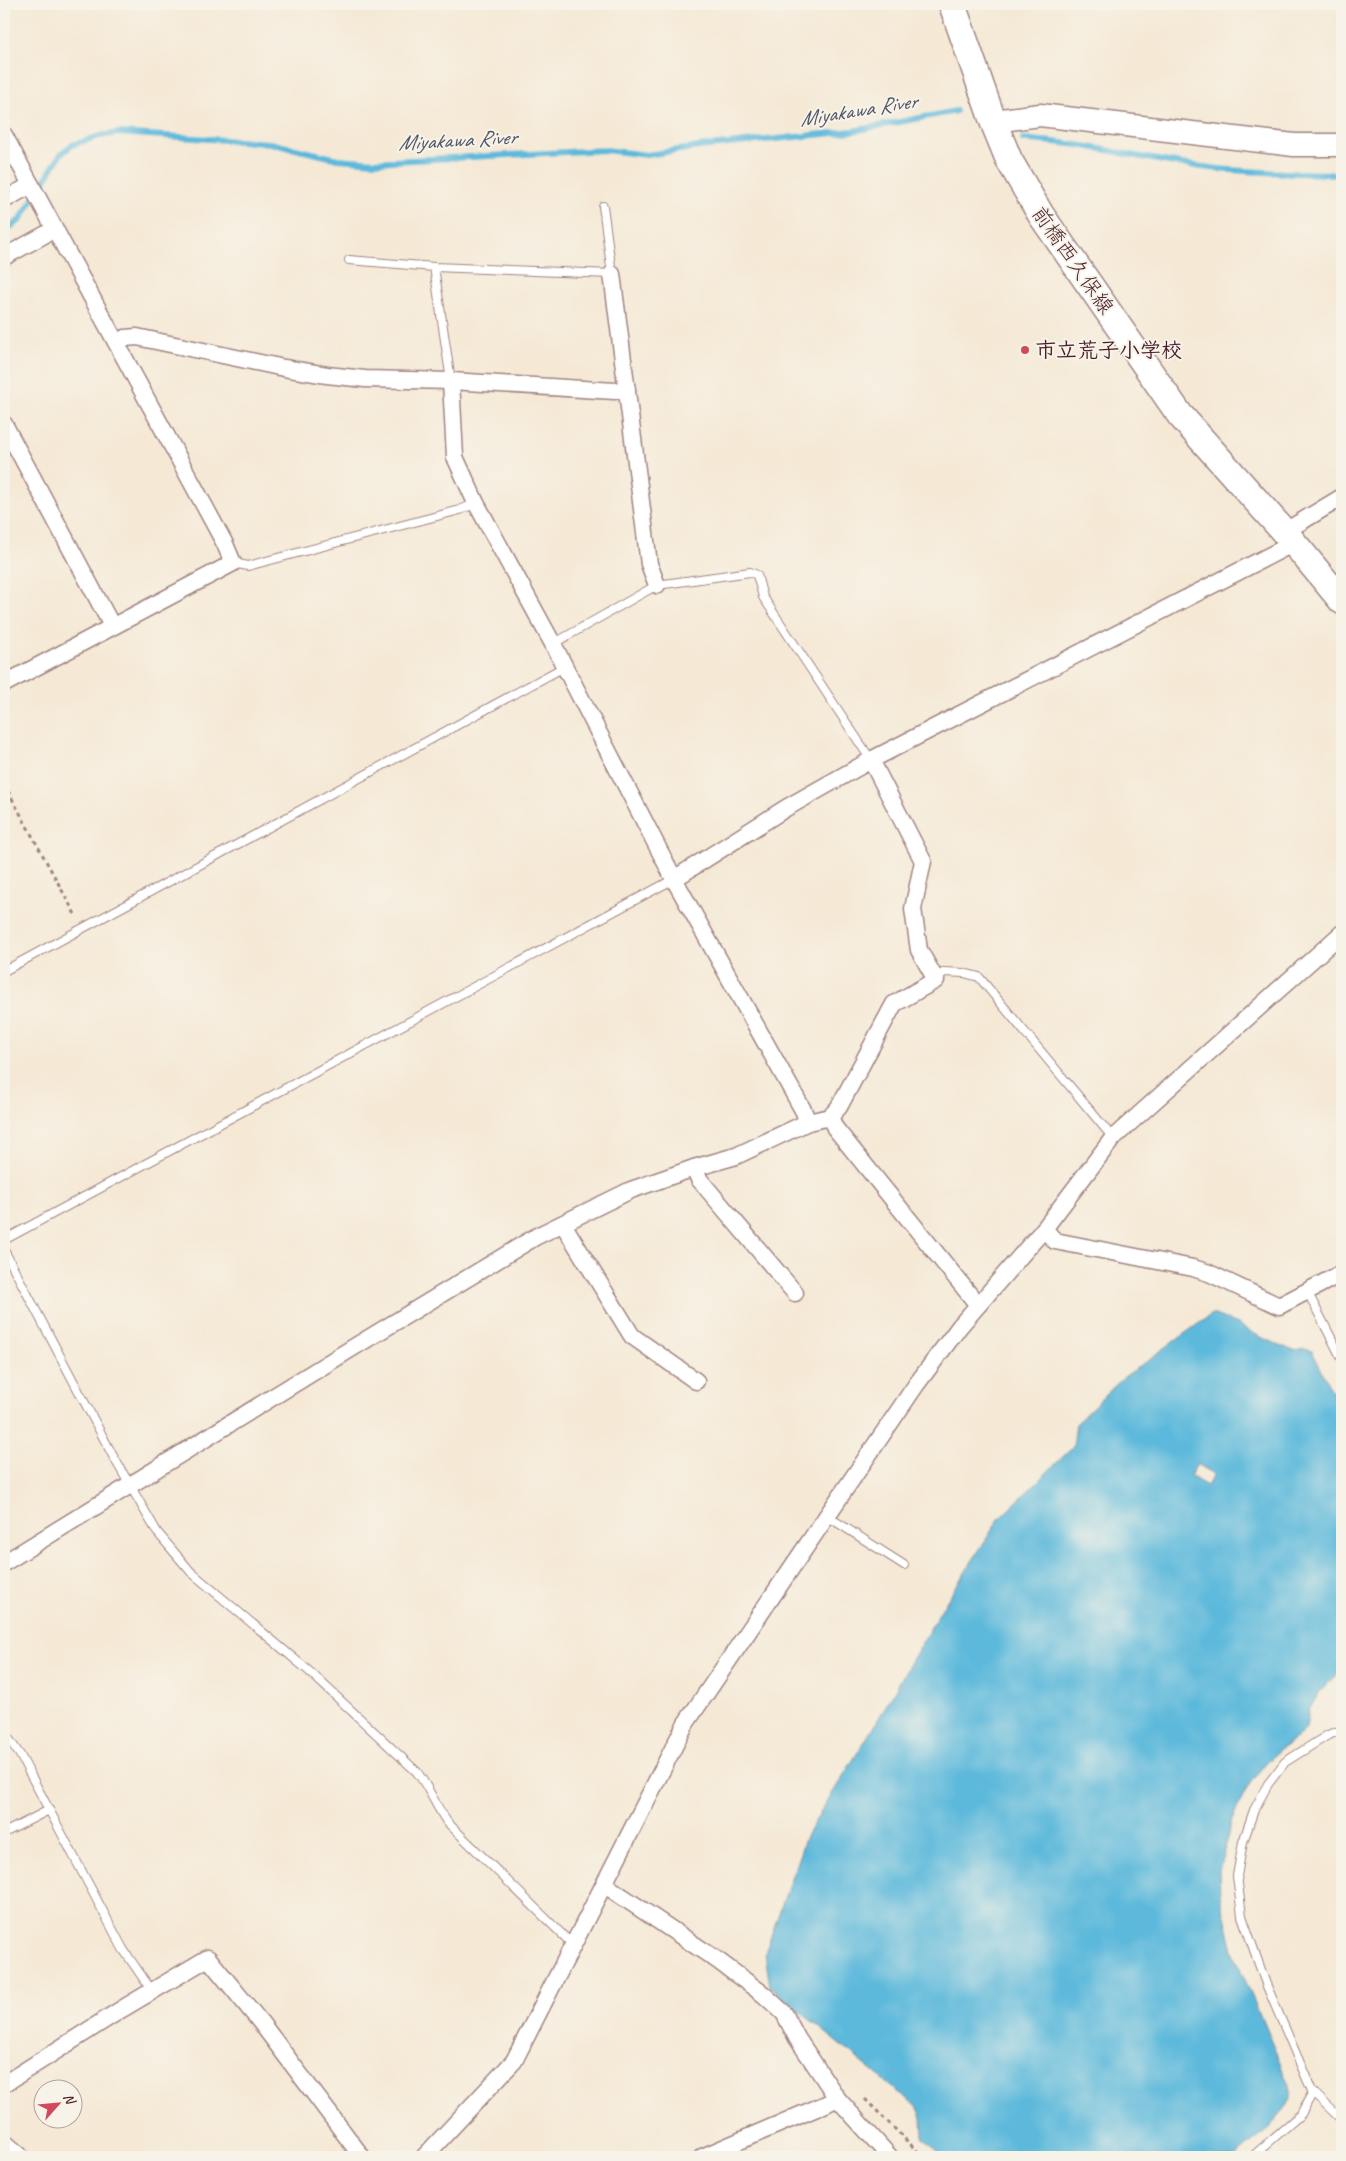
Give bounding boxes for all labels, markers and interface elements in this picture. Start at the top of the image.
water label: Miyakawa River [797,86,922,133]
water label: Miyakawa River [397,123,520,157]
street label: 前橋西久保線 [1026,201,1120,319]
place label: 市立荒子小学校 [1035,337,1182,363]
marker: 市立荒子小学校 [1019,344,1031,356]
north arrow [32,2078,82,2128]
text: N [60,2091,80,2108]

